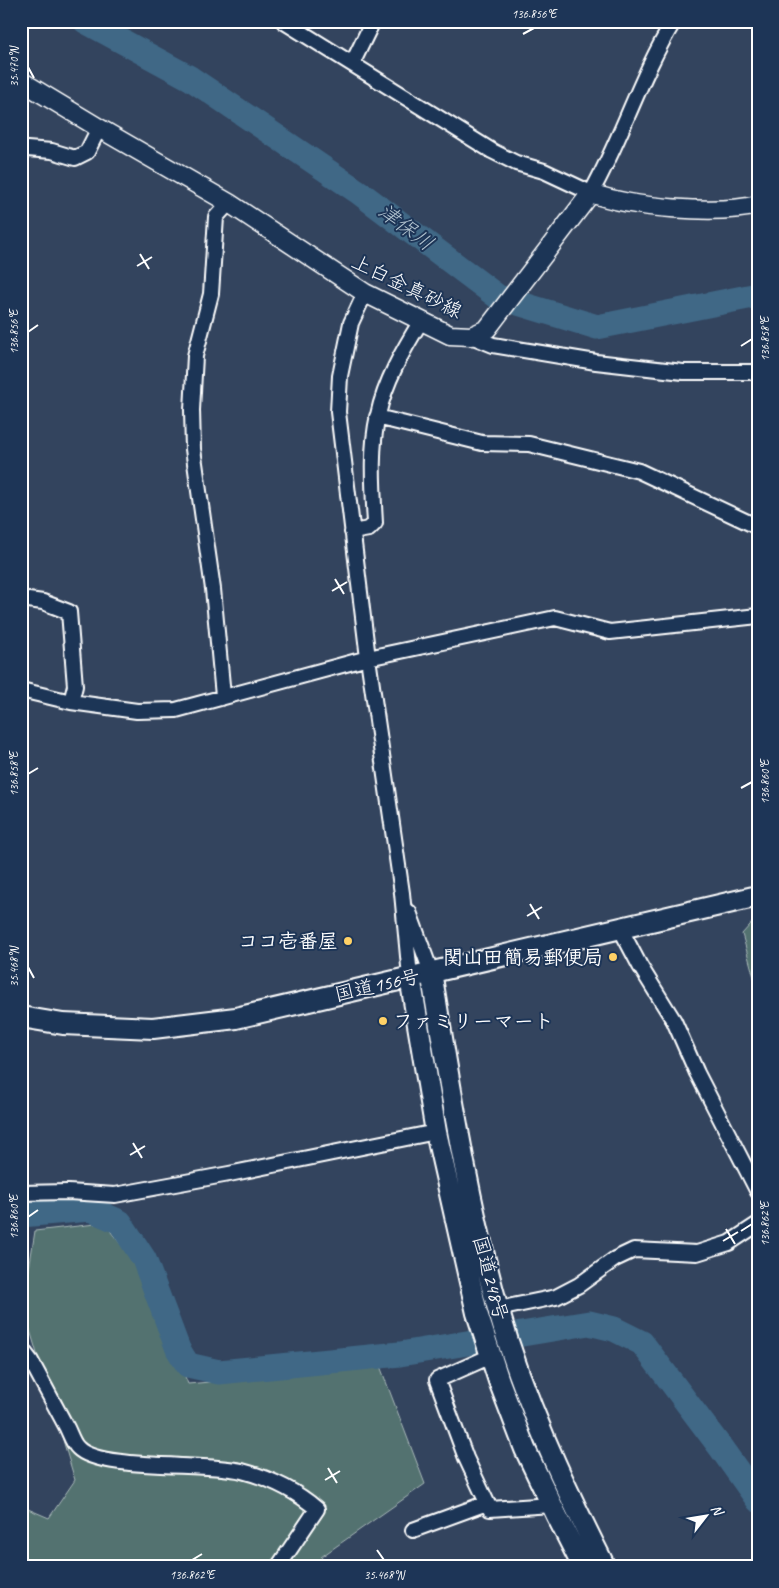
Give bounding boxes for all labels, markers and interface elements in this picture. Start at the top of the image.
text: 136.856°E [512,6,558,22]
text: 35.470°N [6,45,22,87]
water label: 津保川 [373,198,439,256]
street label: 上白金真砂線 [347,249,466,324]
text: 136.856°E [6,308,22,354]
text: 136.858°E [757,315,773,361]
text: 136.858°E [6,750,22,796]
text: 136.860°E [757,758,773,804]
place label: ココ壱番屋 [238,929,338,954]
marker: ココ壱番屋 [342,935,354,947]
text: 35.468°N [6,945,22,987]
place label: 関山田簡易郵便局 [443,945,603,970]
marker: 関山田簡易郵便局 [607,951,619,963]
street label: 国道156号 [332,964,422,1007]
place label: ファミリーマート [393,1009,554,1034]
marker: ファミリーマート [377,1015,389,1027]
text: 136.860°E [6,1193,22,1239]
text: 136.862°E [757,1200,773,1246]
street label: 国道248号 [467,1233,514,1323]
north arrow [682,1490,732,1540]
text: N [707,1501,727,1520]
text: 136.862°E [170,1567,216,1583]
text: 35.468°N [364,1567,406,1583]

